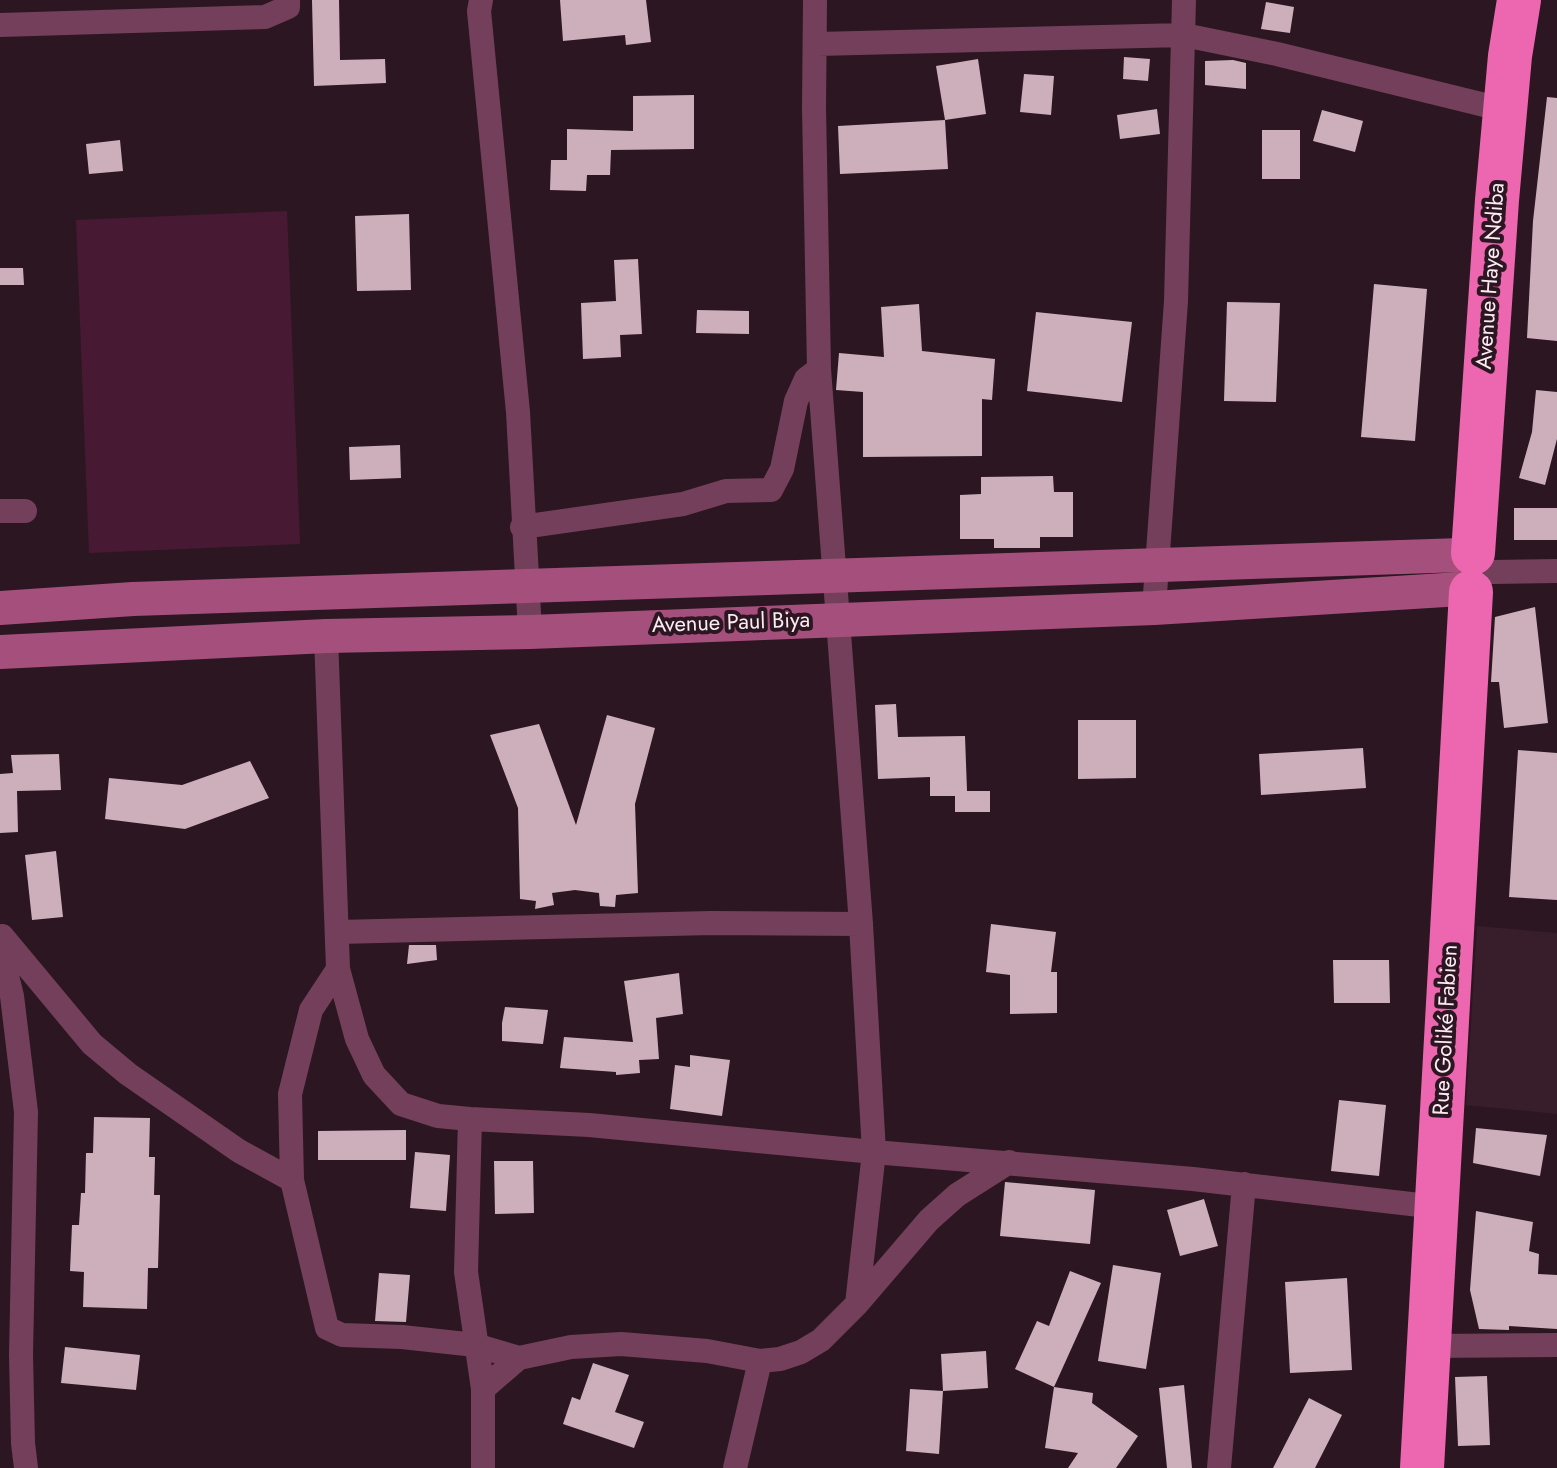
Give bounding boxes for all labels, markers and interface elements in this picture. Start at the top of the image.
street label: Avenue Haye Ndiba [1472,182,1512,370]
street label: Avenue Paul Biya [651,608,811,640]
street label: Rue Goliké Fabien [1429,944,1465,1116]

